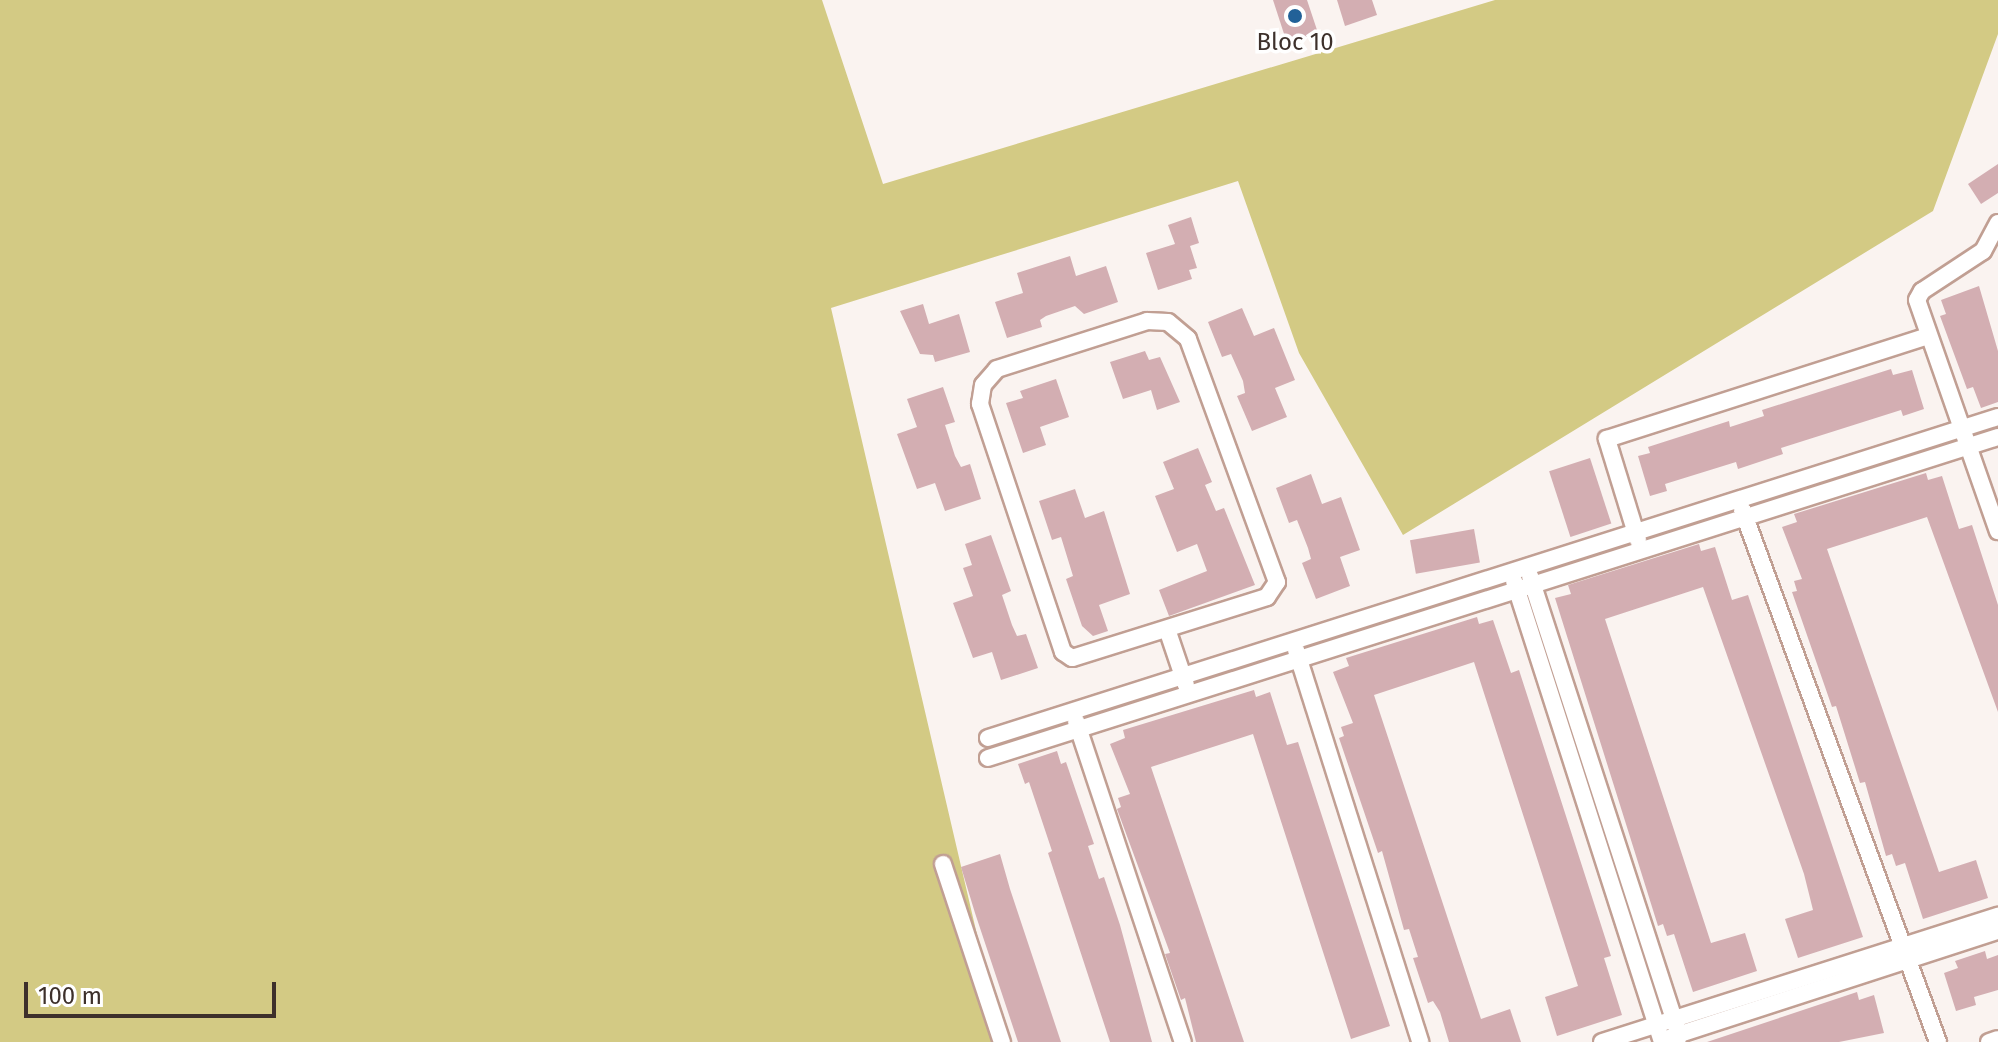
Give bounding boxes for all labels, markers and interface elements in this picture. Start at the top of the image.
marker: Bloc 10 [1286,7,1304,25]
place label: Bloc 10 [1256,29,1334,57]
scale bar [28,966,280,1016]
text: 100 m [38,982,102,1010]

